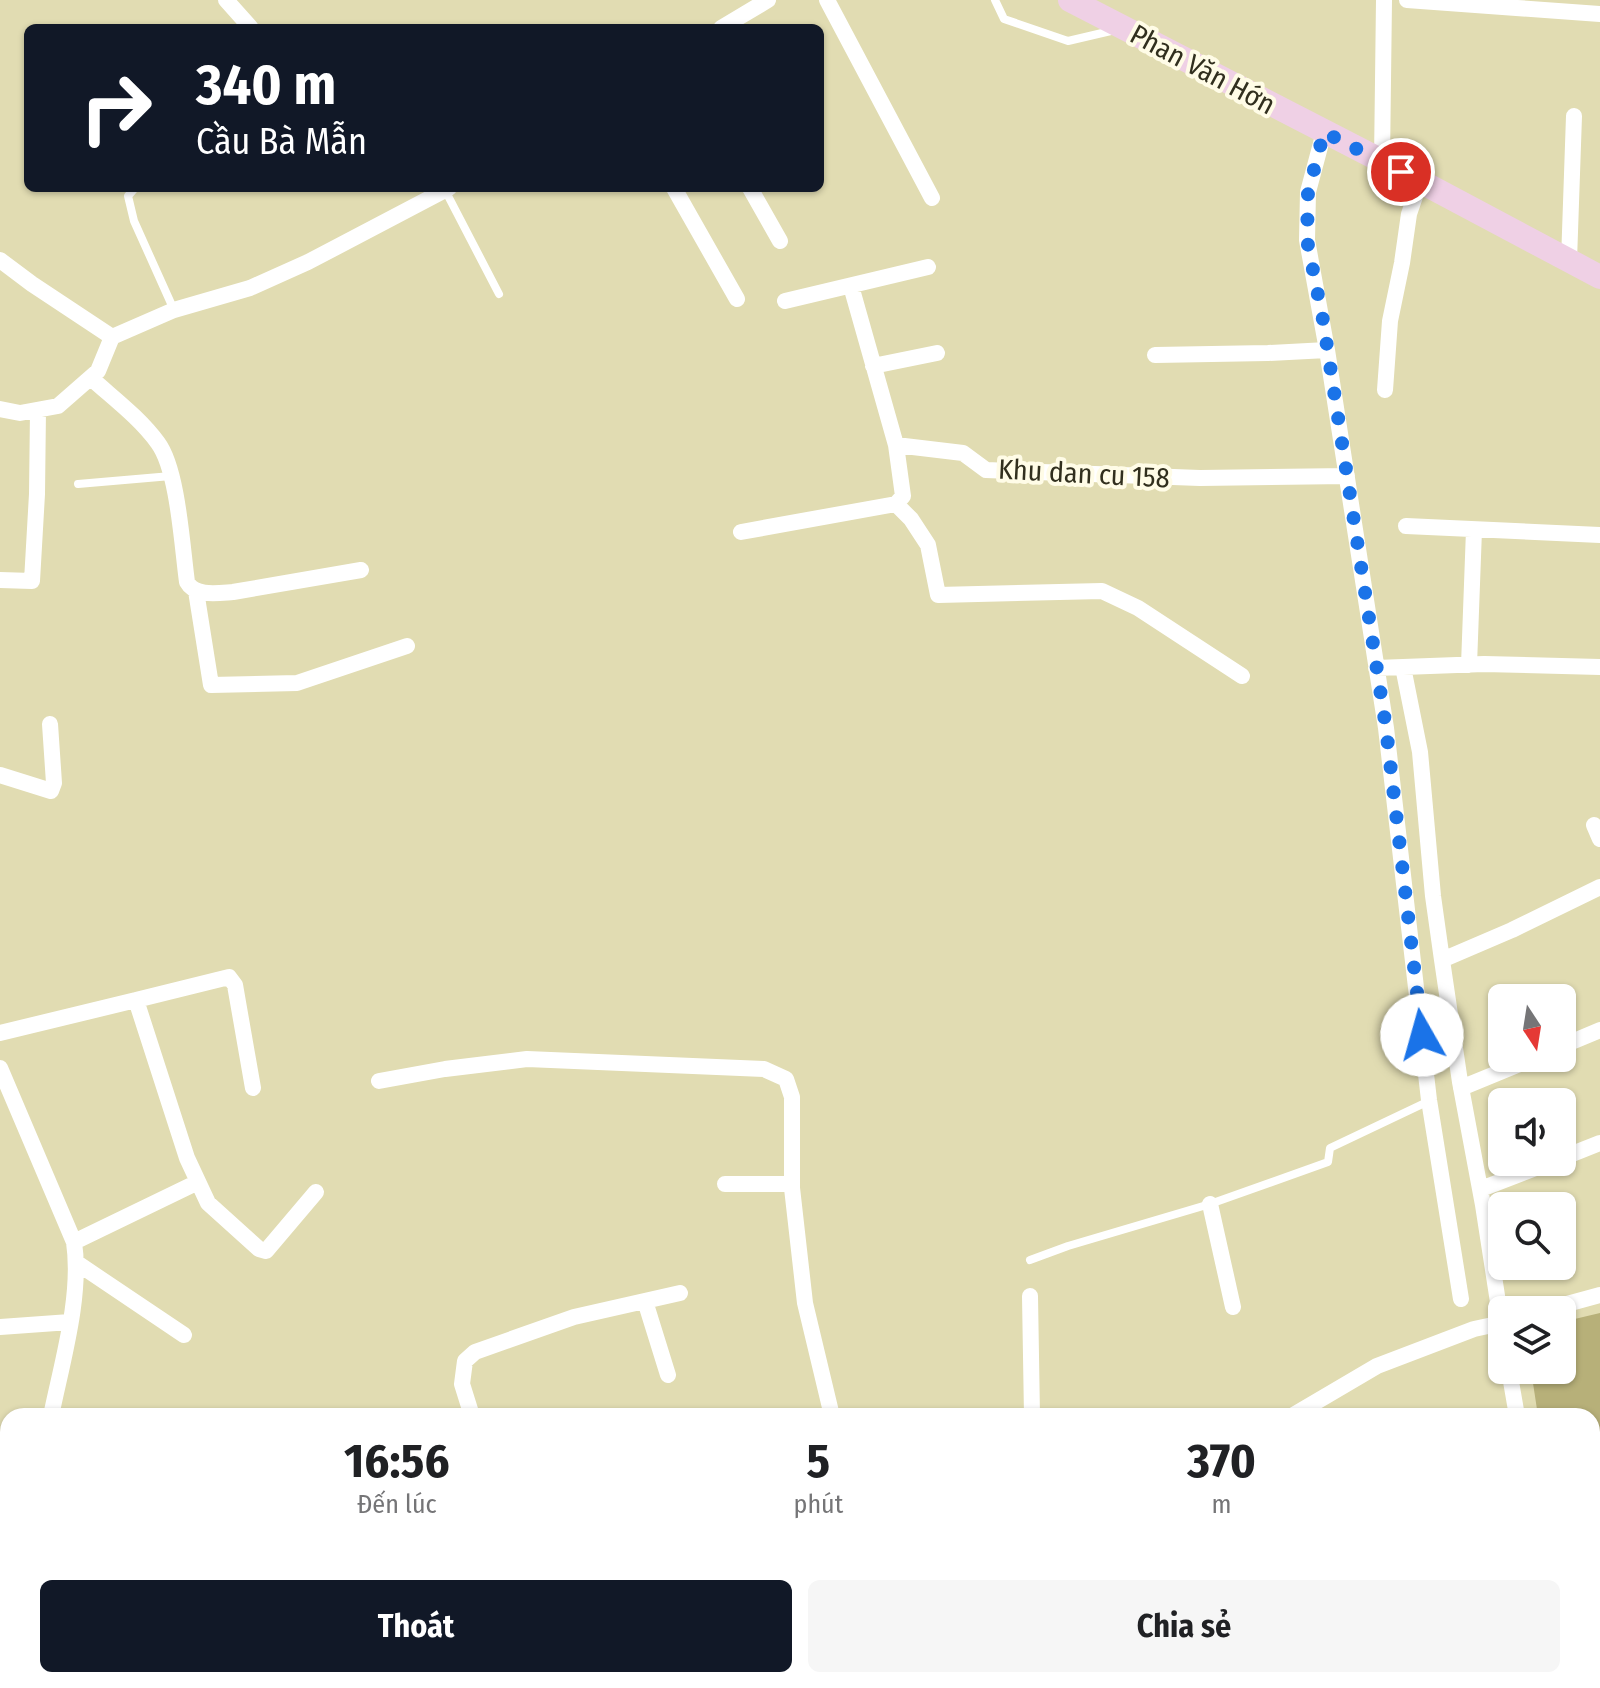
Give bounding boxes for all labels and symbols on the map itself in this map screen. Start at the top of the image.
street label: Phan Văn Hớn [1125,18,1281,121]
pin [1367,138,1435,206]
street label: Khu dan cu 158 [997,453,1171,494]
north arrow [1488,984,1576,1072]
position arrow [1380,993,1464,1077]

